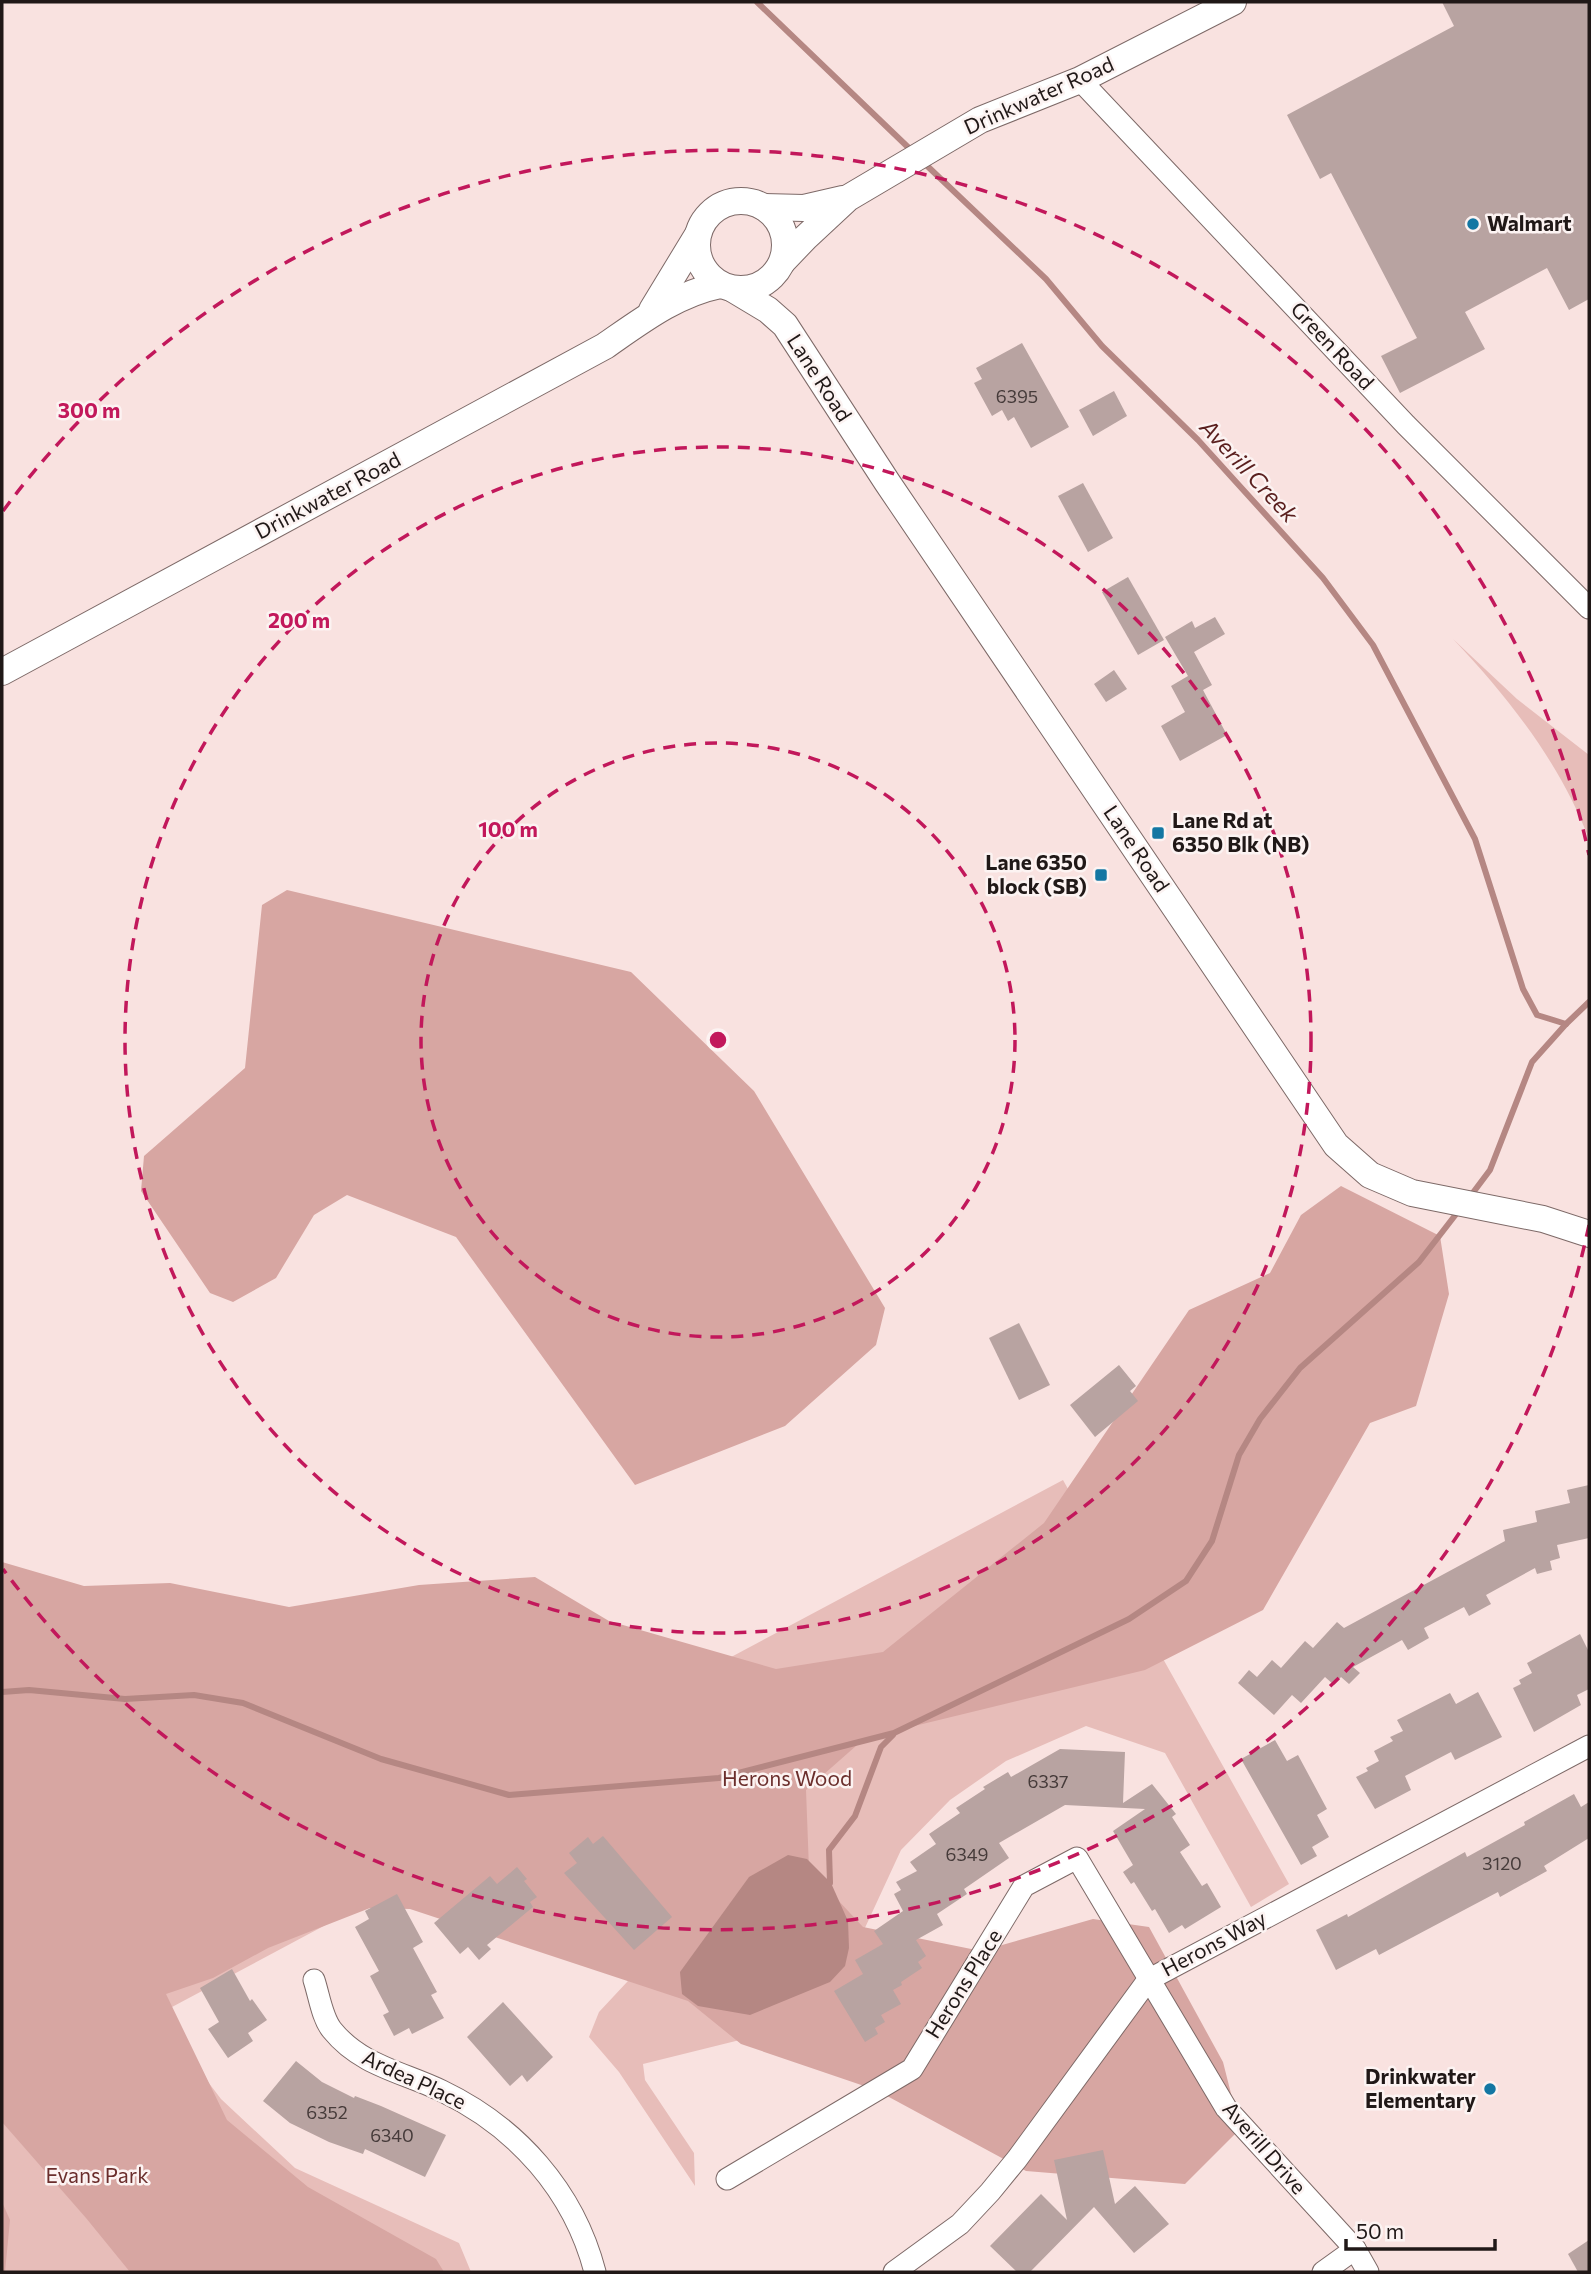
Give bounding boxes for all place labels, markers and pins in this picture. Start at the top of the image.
place label: Walmart [1487,210,1572,235]
marker: Walmart [1465,216,1481,232]
place label: Lane Rd at 6350 Blk (NB) [1172,807,1309,856]
marker: Lane Rd at 6350 Blk (NB) [1150,825,1166,841]
place label: Lane 6350 block (SB) [985,849,1087,898]
marker: Lane 6350 block (SB) [1093,867,1109,883]
centre of rings [706,1028,730,1052]
place label: Drinkwater Elementary [1365,2063,1476,2112]
marker: Drinkwater Elementary [1482,2081,1498,2097]

